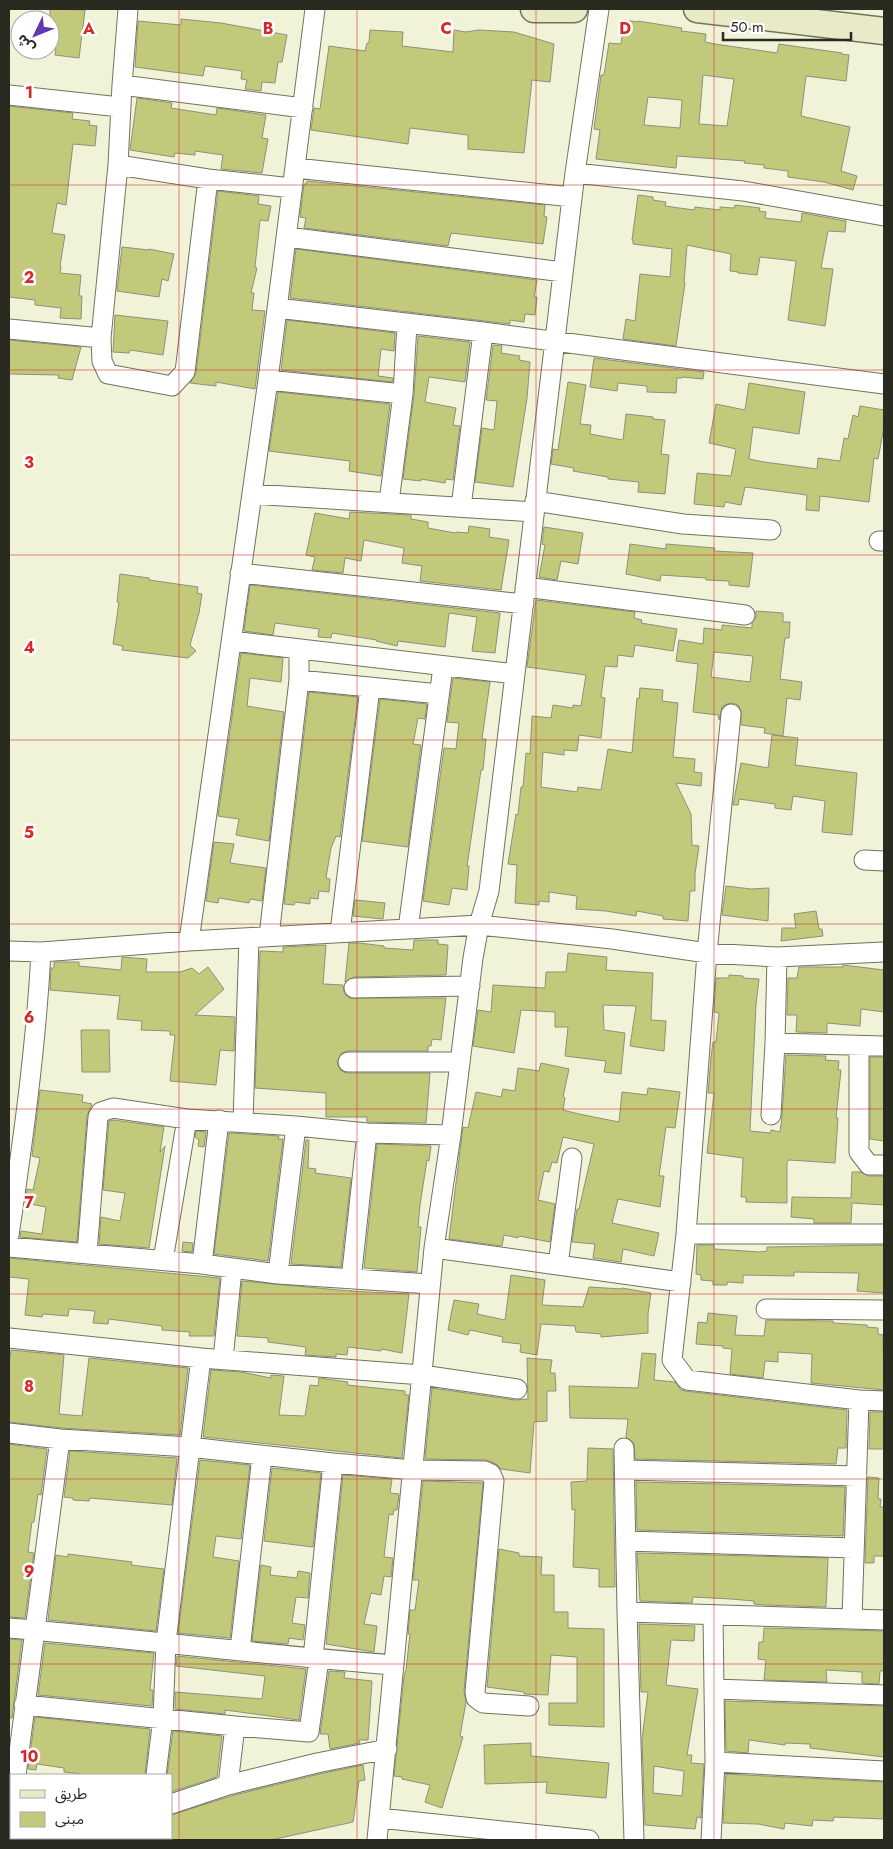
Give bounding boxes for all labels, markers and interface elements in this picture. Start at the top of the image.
north arrow [10,10,60,60]
scale bar [723,10,850,42]
text: 50 m [730,16,764,38]
text: A [82,17,95,40]
text: B [263,17,273,40]
text: C [440,17,452,40]
text: D [619,17,631,40]
text: ش [12,30,39,58]
text: 1 [25,81,33,104]
text: 2 [24,266,34,289]
text: 3 [24,451,34,474]
text: 4 [23,636,35,659]
text: 5 [24,821,34,844]
text: 6 [24,1006,34,1029]
text: 7 [24,1191,34,1214]
text: 8 [24,1375,34,1398]
text: 9 [24,1560,34,1583]
text: 10 [20,1745,38,1768]
legend [10,1774,172,1839]
text: طريق [55,1783,87,1805]
text: مبنى [55,1808,84,1830]

